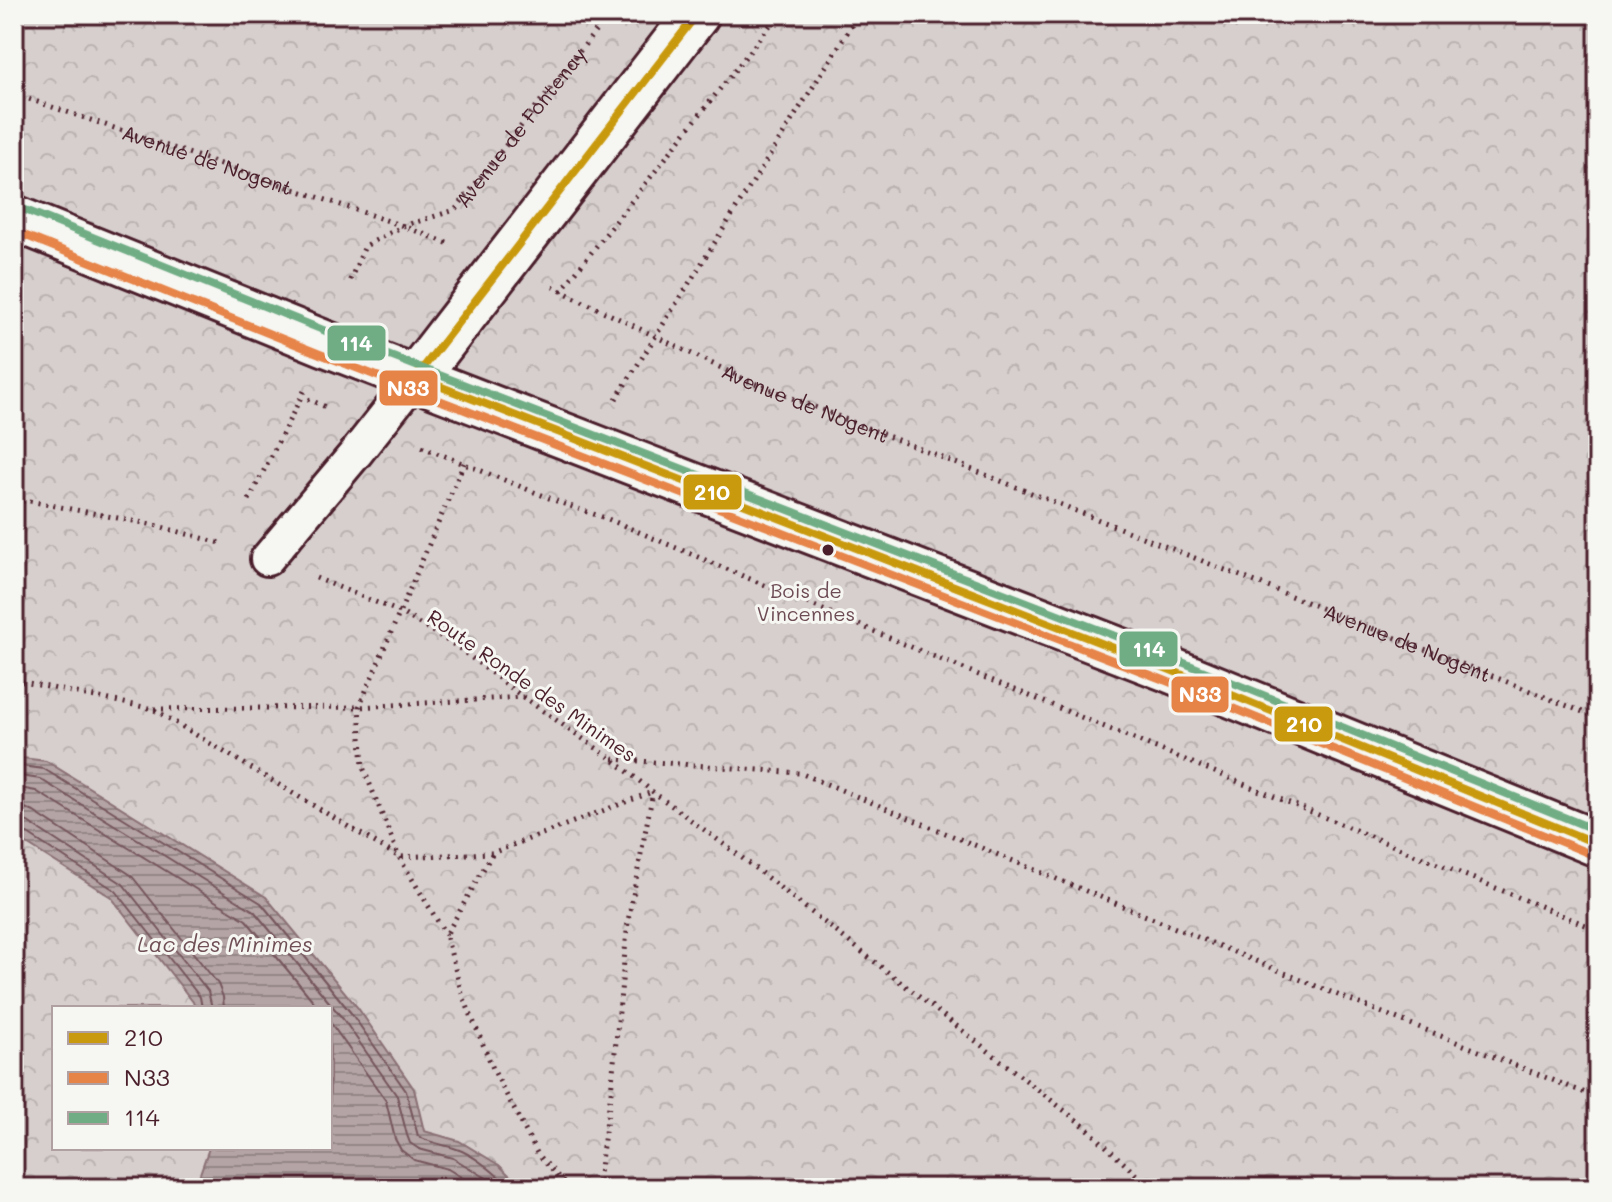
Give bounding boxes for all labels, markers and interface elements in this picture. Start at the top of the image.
street label: Avenue de Fontenay [449,42,591,212]
street label: Avenue de Nogent [119,119,295,200]
line badge: 114 [326,324,387,362]
text: 114 [339,328,373,357]
street label: Avenue de Nogent [718,357,893,448]
line badge: N33 [378,369,439,407]
text: N33 [386,373,430,402]
line badge: 210 [682,473,743,511]
text: 210 [694,477,730,506]
unlabelled marker [820,542,836,558]
park label: Bois de Vincennes [757,577,855,626]
street label: Avenue de Nogent [1320,598,1495,687]
street label: Route Ronde des Minimes [423,603,641,767]
line badge: 114 [1118,630,1179,668]
text: 114 [1132,634,1166,663]
line badge: N33 [1170,675,1230,714]
text: N33 [1178,679,1222,708]
line badge: 210 [1273,705,1334,743]
text: 210 [1286,709,1322,738]
water label: Lac des Minimes [137,929,313,958]
legend [52,1006,332,1150]
text: 210 [124,1021,163,1052]
text: N33 [124,1061,170,1092]
text: 114 [124,1101,160,1132]

